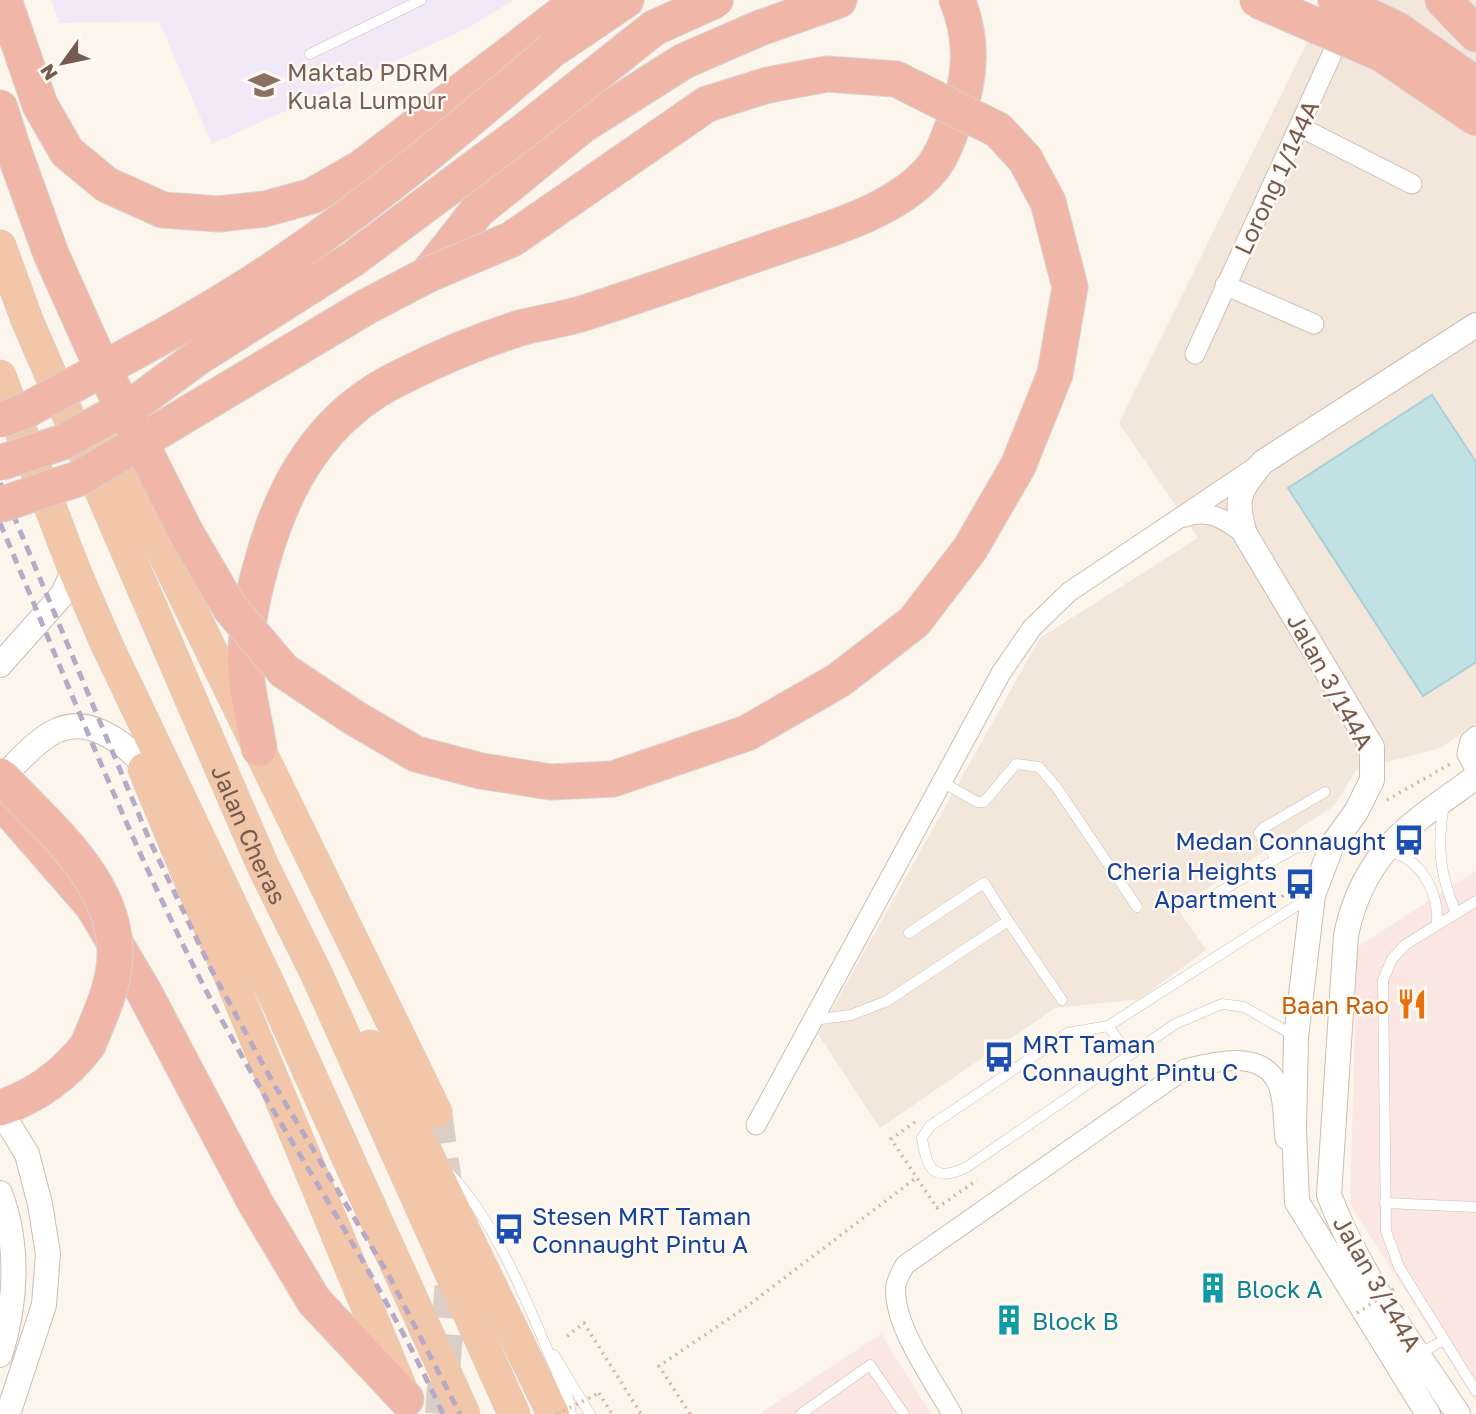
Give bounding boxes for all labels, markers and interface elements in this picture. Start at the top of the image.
north arrow [28,28,98,98]
place label: Maktab PDRM Kuala Lumpur [287,57,449,114]
text: N [35,60,62,85]
school or university icon: Maktab PDRM Kuala Lumpur [247,68,281,102]
street label: Lorong 1/144A [1228,95,1324,259]
street label: Jalan 3/144A [1282,608,1380,754]
street label: Jalan Cheras [206,760,294,908]
bus stop icon: Medan Connaught [1392,823,1426,857]
place label: Medan Connaught [1175,826,1386,855]
place label: Cheria Heights Apartment [1106,856,1277,913]
bus stop icon: Cheria Heights Apartment [1283,867,1317,901]
restaurant icon: Baan Rao [1395,987,1429,1021]
place label: Baan Rao [1281,990,1389,1019]
place label: MRT Taman Connaught Pintu C [1022,1029,1238,1086]
bus stop icon: MRT Taman Connaught Pintu C [982,1040,1016,1074]
place label: Stesen MRT Taman Connaught Pintu A [532,1201,751,1258]
street label: Jalan 3/144A [1328,1210,1428,1356]
bus stop icon: Stesen MRT Taman Connaught Pintu A [492,1212,526,1246]
building icon: Block A [1196,1271,1230,1305]
place label: Block A [1236,1274,1323,1303]
building icon: Block B [992,1303,1026,1337]
place label: Block B [1032,1306,1119,1335]

